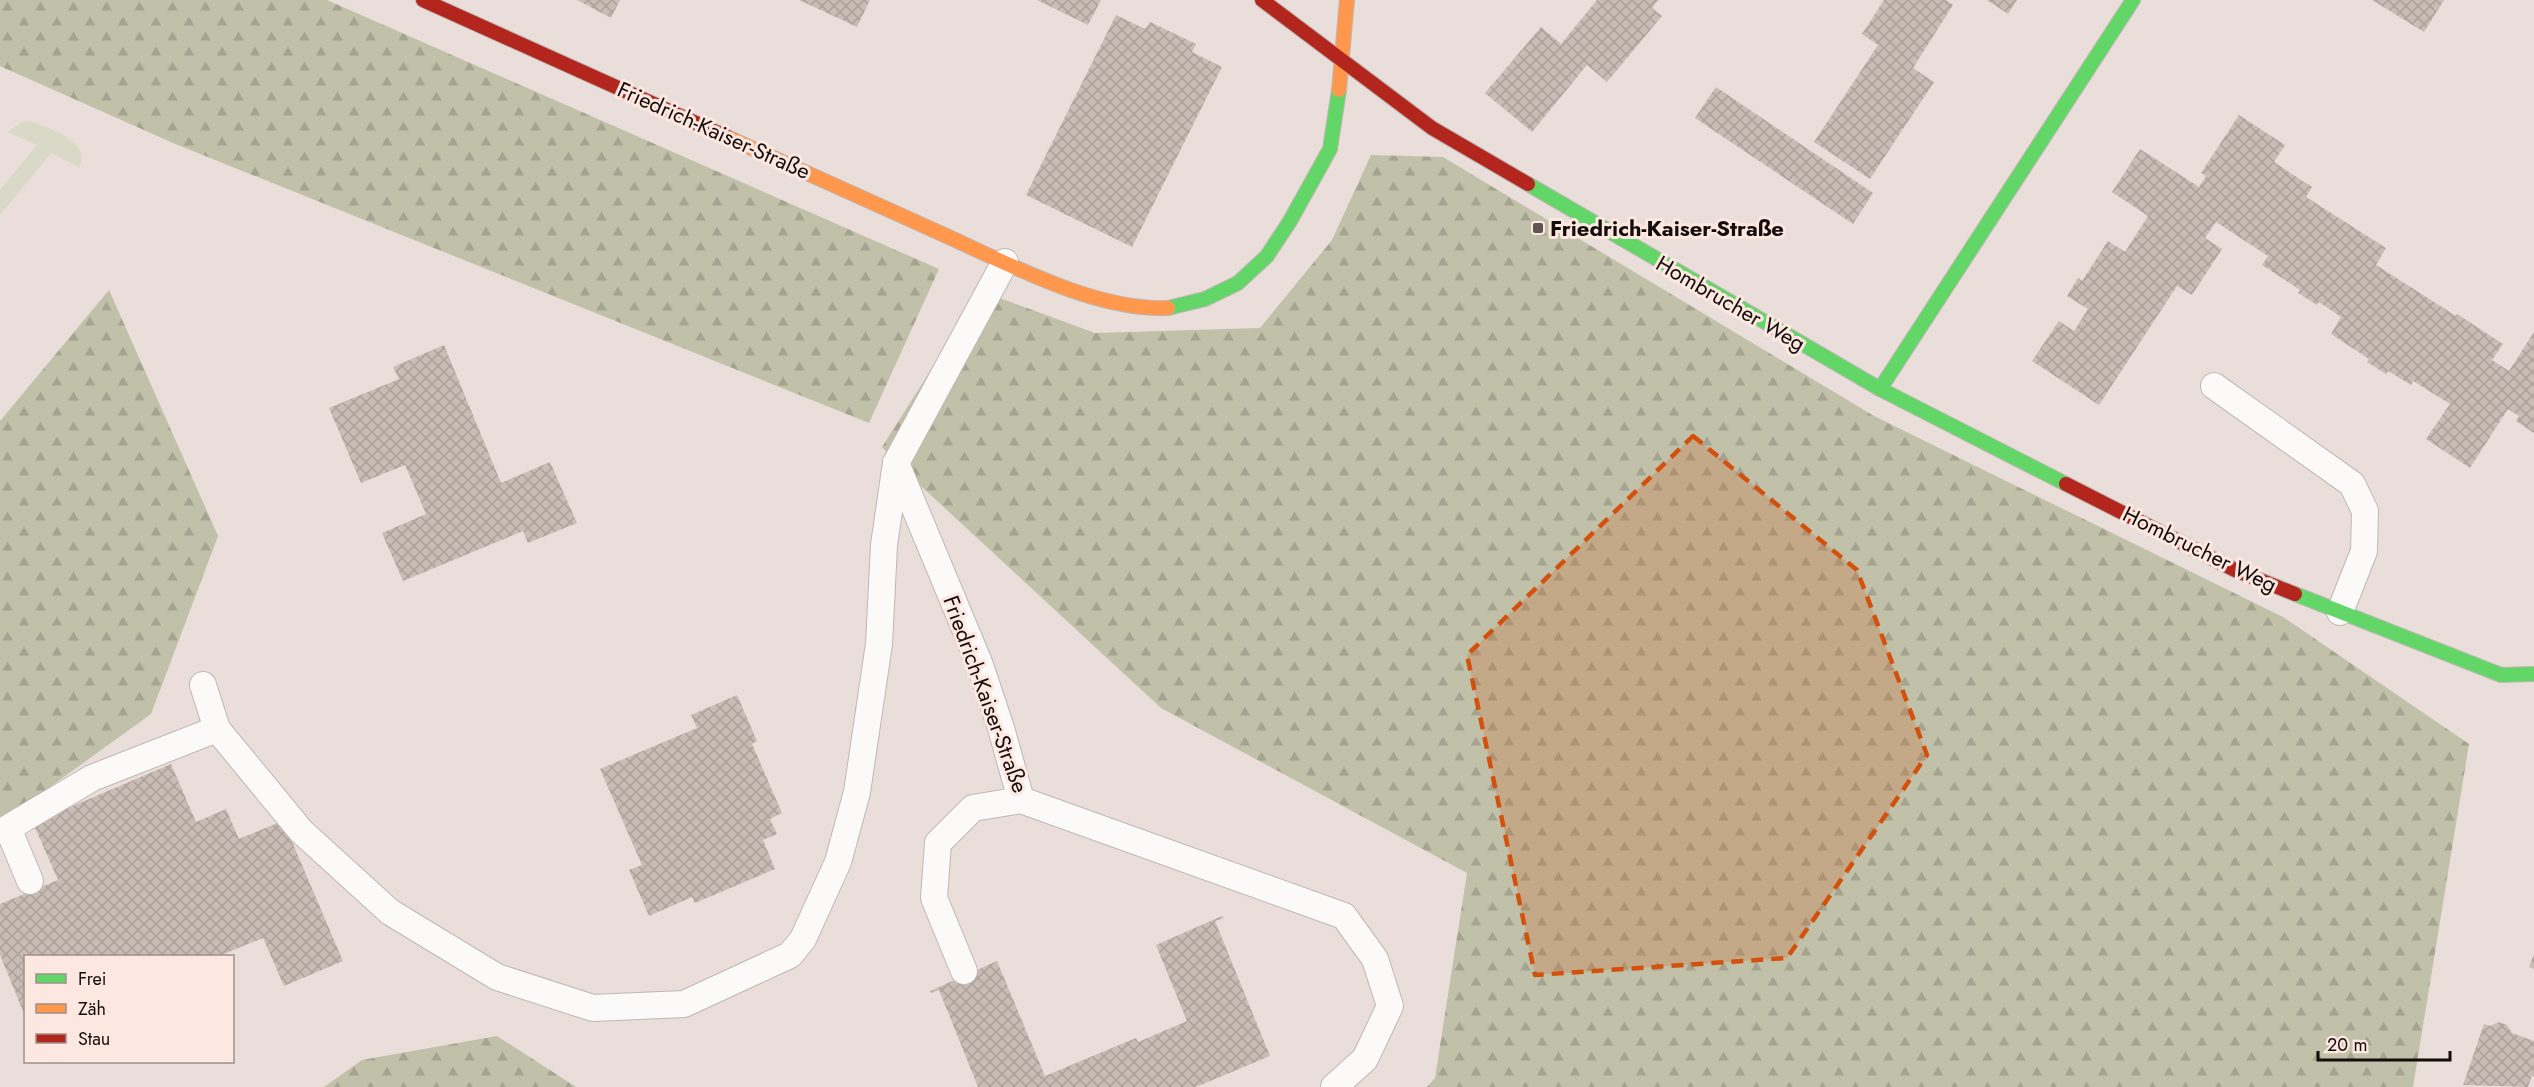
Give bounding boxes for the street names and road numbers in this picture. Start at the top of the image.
street label: Friedrich-Kaiser-Straße [612,73,816,187]
street label: Hombrucher Weg [1650,247,1812,359]
street label: Hombrucher Weg [2117,498,2283,600]
street label: Friedrich-Kaiser-Straße [935,591,1037,797]

